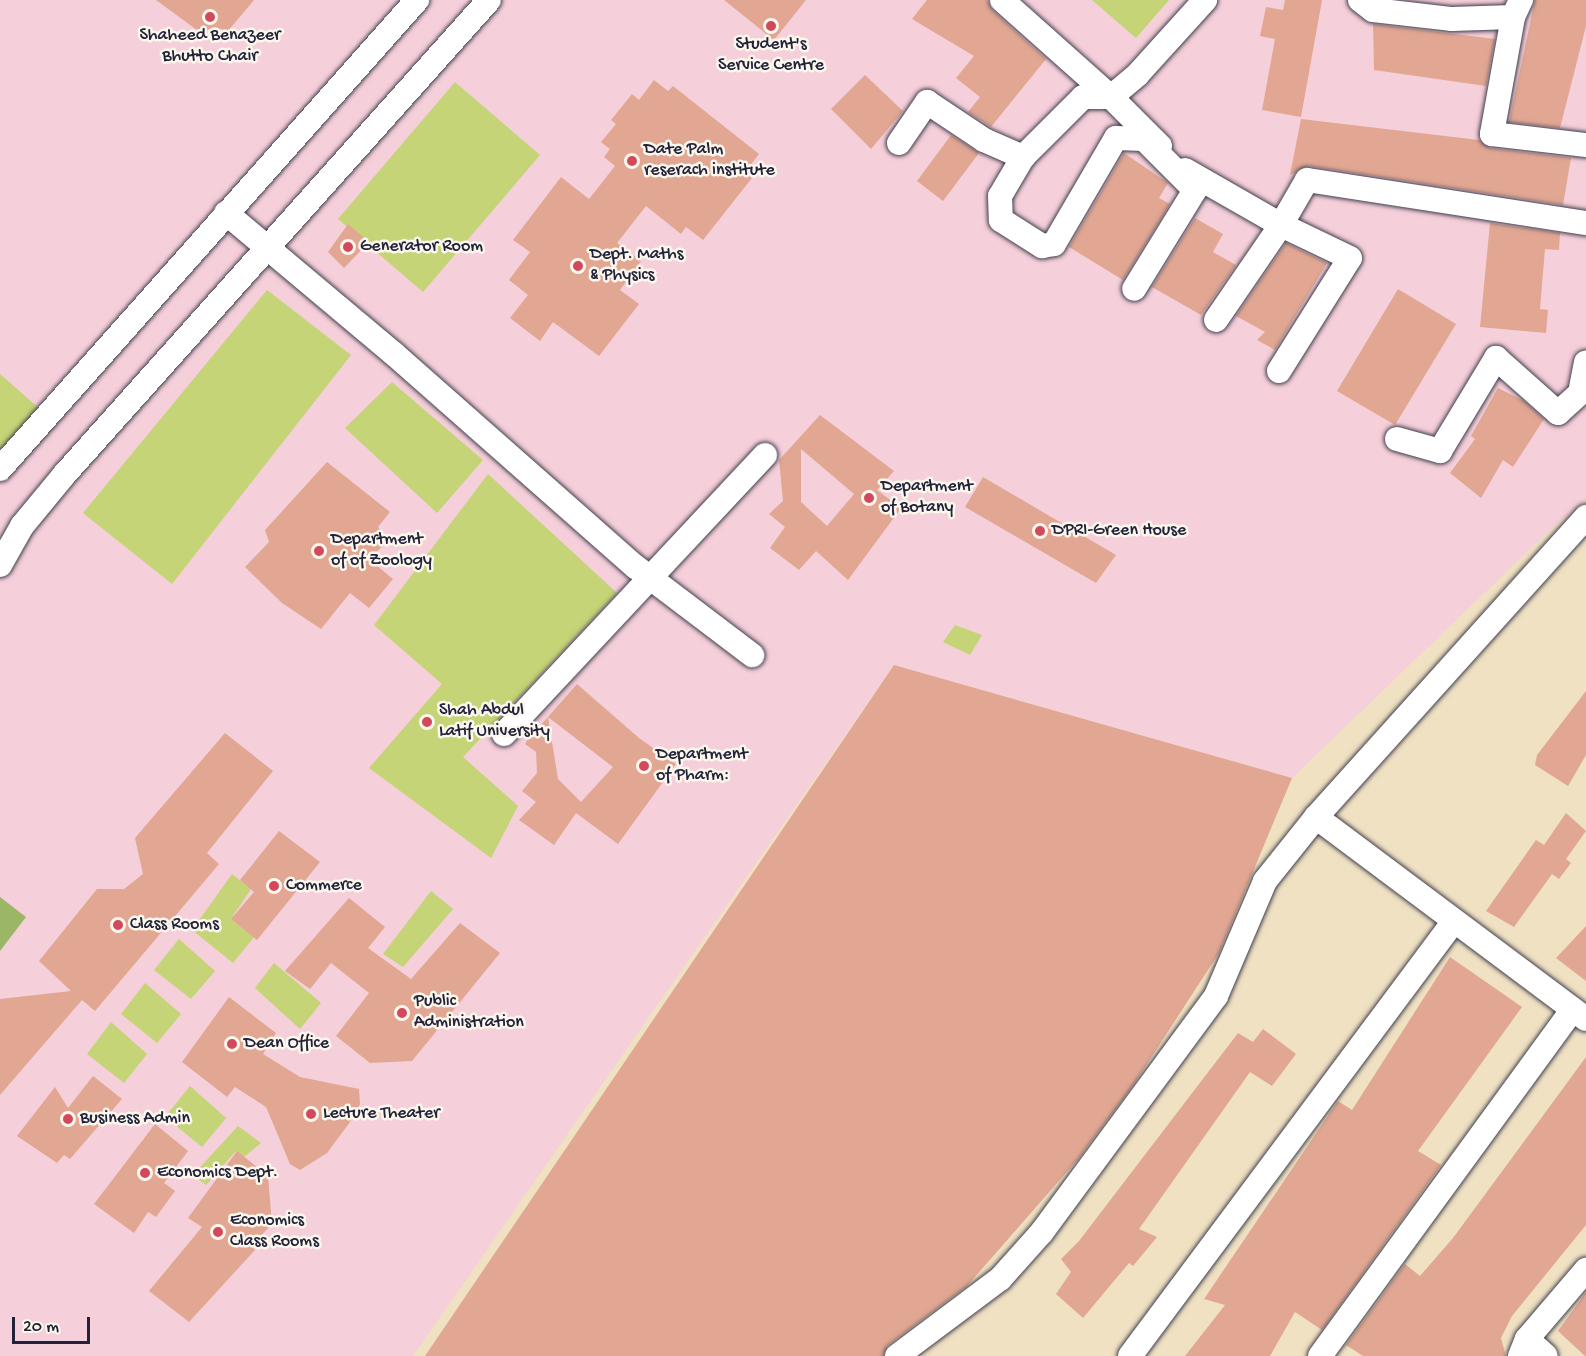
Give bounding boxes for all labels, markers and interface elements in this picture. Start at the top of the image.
marker: Shaheed Benazeer Bhutto Chair [203,10,217,24]
marker: Student's Service Centre [764,19,778,33]
place label: Shaheed Benazeer Bhutto Chair [140,26,280,68]
place label: Student's Service Centre [718,35,824,78]
place label: Date Palm reserach institute [644,140,775,182]
marker: Date Palm reserach institute [625,154,639,168]
place label: Generator Room [360,236,483,258]
marker: Generator Room [341,240,355,254]
place label: Dept. Maths & Physics [590,245,683,288]
marker: Dept. Maths & Physics [571,259,585,273]
place label: Department of Botany [881,477,973,520]
marker: Department of Botany [862,491,876,505]
place label: DPRI-Green House [1052,520,1186,542]
marker: DPRI-Green House [1033,524,1047,538]
place label: Department of of Zoology [331,530,432,572]
marker: Department of of Zoology [312,544,326,558]
place label: Shah Abdul Latif University [439,701,550,744]
marker: Shah Abdul Latif University [420,715,434,729]
place label: Department of Pharm: [656,745,748,788]
marker: Department of Pharm: [637,759,651,773]
place label: Commerce [286,875,362,897]
marker: Commerce [267,879,281,893]
place label: Class Rooms [130,914,219,936]
marker: Class Rooms [111,918,125,932]
place label: Public Administration [414,992,524,1034]
marker: Public Administration [395,1006,409,1020]
place label: Dean Office [244,1033,329,1055]
marker: Dean Office [225,1037,239,1051]
place label: Lecture Theater [323,1103,440,1125]
marker: Lecture Theater [304,1107,318,1121]
place label: Business Admin [80,1108,190,1130]
marker: Business Admin [61,1112,75,1126]
place label: Economics Dept. [157,1162,278,1184]
marker: Economics Dept. [138,1166,152,1180]
place label: Economics Class Rooms [230,1211,319,1254]
marker: Economics Class Rooms [211,1225,225,1239]
scale bar [15,1305,93,1343]
text: 20 m [23,1317,59,1338]

